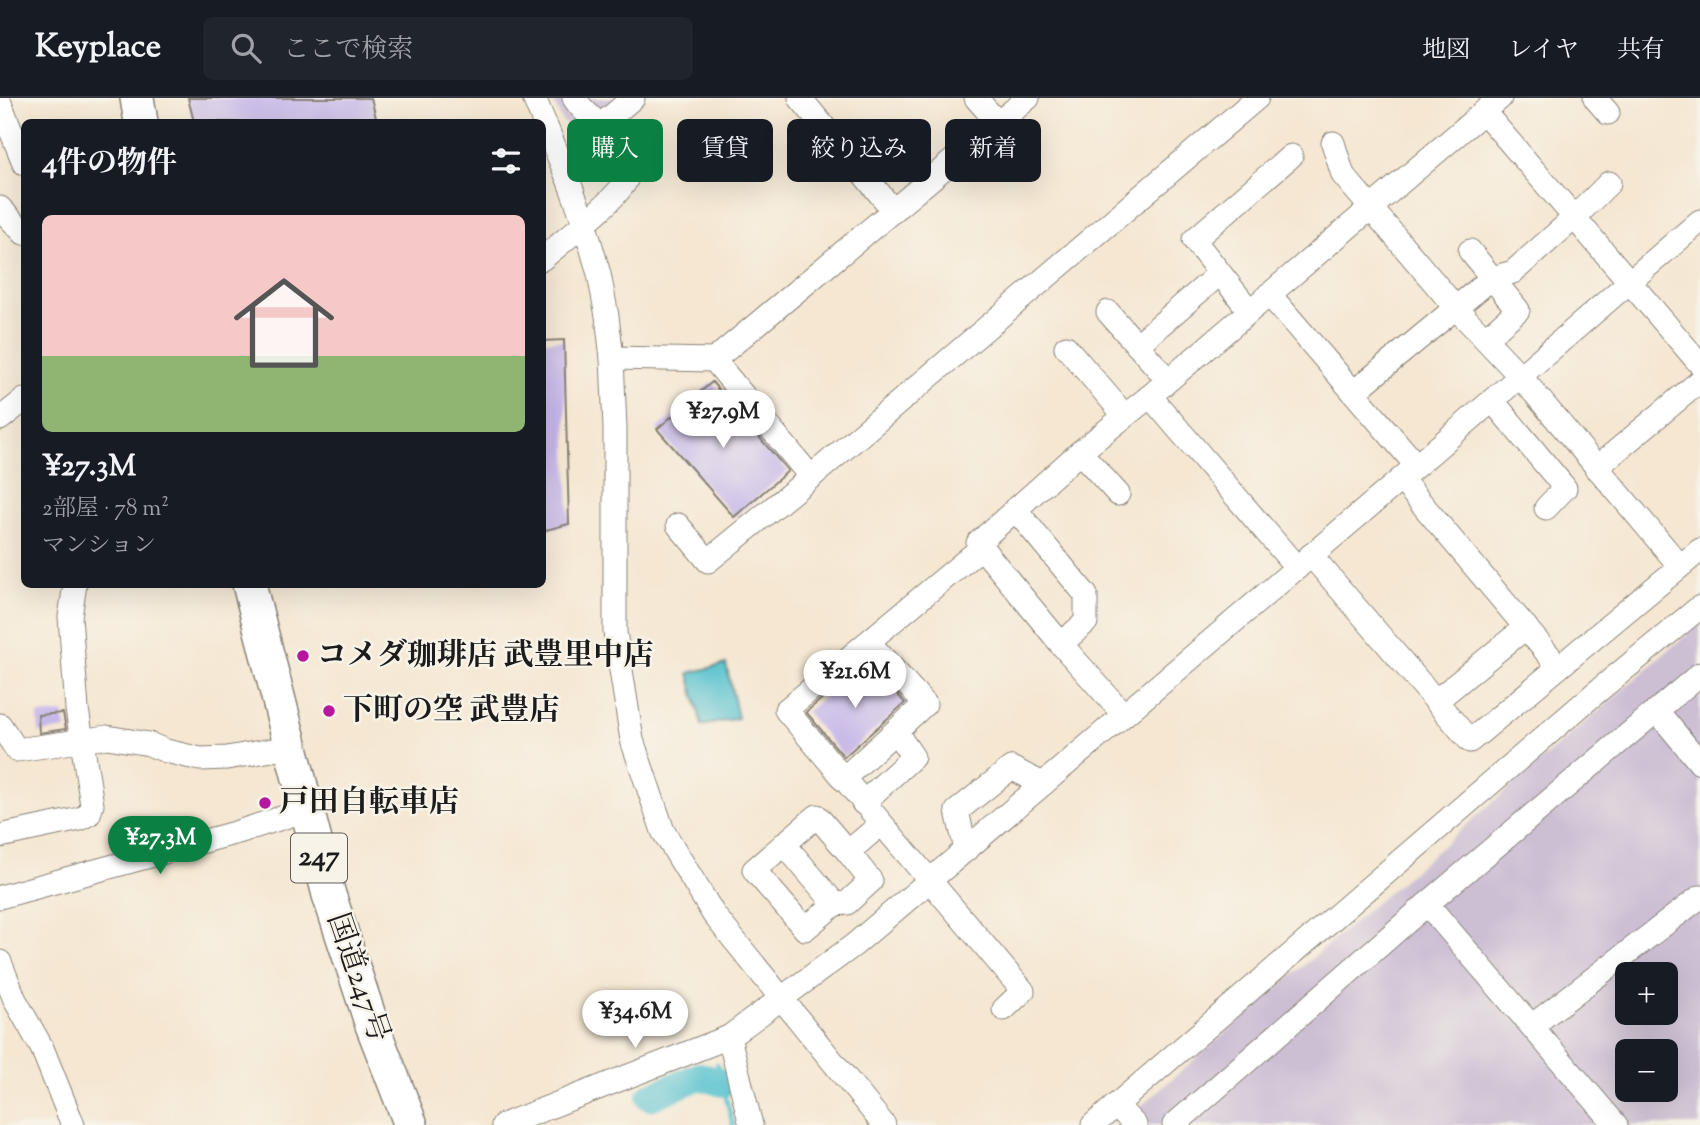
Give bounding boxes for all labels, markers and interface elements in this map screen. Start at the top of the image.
search box [203,17,693,80]
text: Keyplace [35,24,161,72]
icon: search [227,29,265,67]
text: ここで検索 [283,32,413,69]
text: 地図 [1422,34,1470,68]
text: レイヤ [1508,34,1579,68]
text: 共有 [1617,34,1665,68]
chip: 購入 [567,119,663,182]
chip: 賃貸 [677,119,773,182]
chip: 絞り込み [787,119,931,182]
chip: 新着 [945,119,1041,182]
icon: filters [487,142,525,180]
text: 4件の物件 [42,143,177,186]
icon: home [221,260,347,386]
pin: ¥27.9M [666,390,780,450]
text: ¥27.9M [686,396,760,429]
text: ¥27.3M [42,446,136,489]
text: 2部屋 · 78 m² [42,493,169,526]
text: マンション [42,530,156,563]
place label: コメダ珈琲店 武豊里中店 [317,635,653,678]
marker: コメダ珈琲店 武豊里中店 [295,648,311,664]
pin: ¥21.6M [798,650,912,710]
text: ¥21.6M [819,656,891,689]
place label: 下町の空 武豊店 [343,690,559,733]
marker: 下町の空 武豊店 [321,703,337,719]
place label: 戸田自転車店 [279,782,459,825]
marker: 戸田自転車店 [257,795,273,811]
pin: ¥27.3M [103,816,217,876]
text: ¥27.3M [124,822,196,855]
road number: 247 [291,834,347,882]
street label: 国道247号 [315,908,399,1048]
map controls [1615,962,1678,1102]
button: + [1615,962,1678,1025]
pin: ¥34.6M [578,990,692,1050]
text: ¥34.6M [598,996,672,1029]
button: − [1615,1039,1678,1102]

